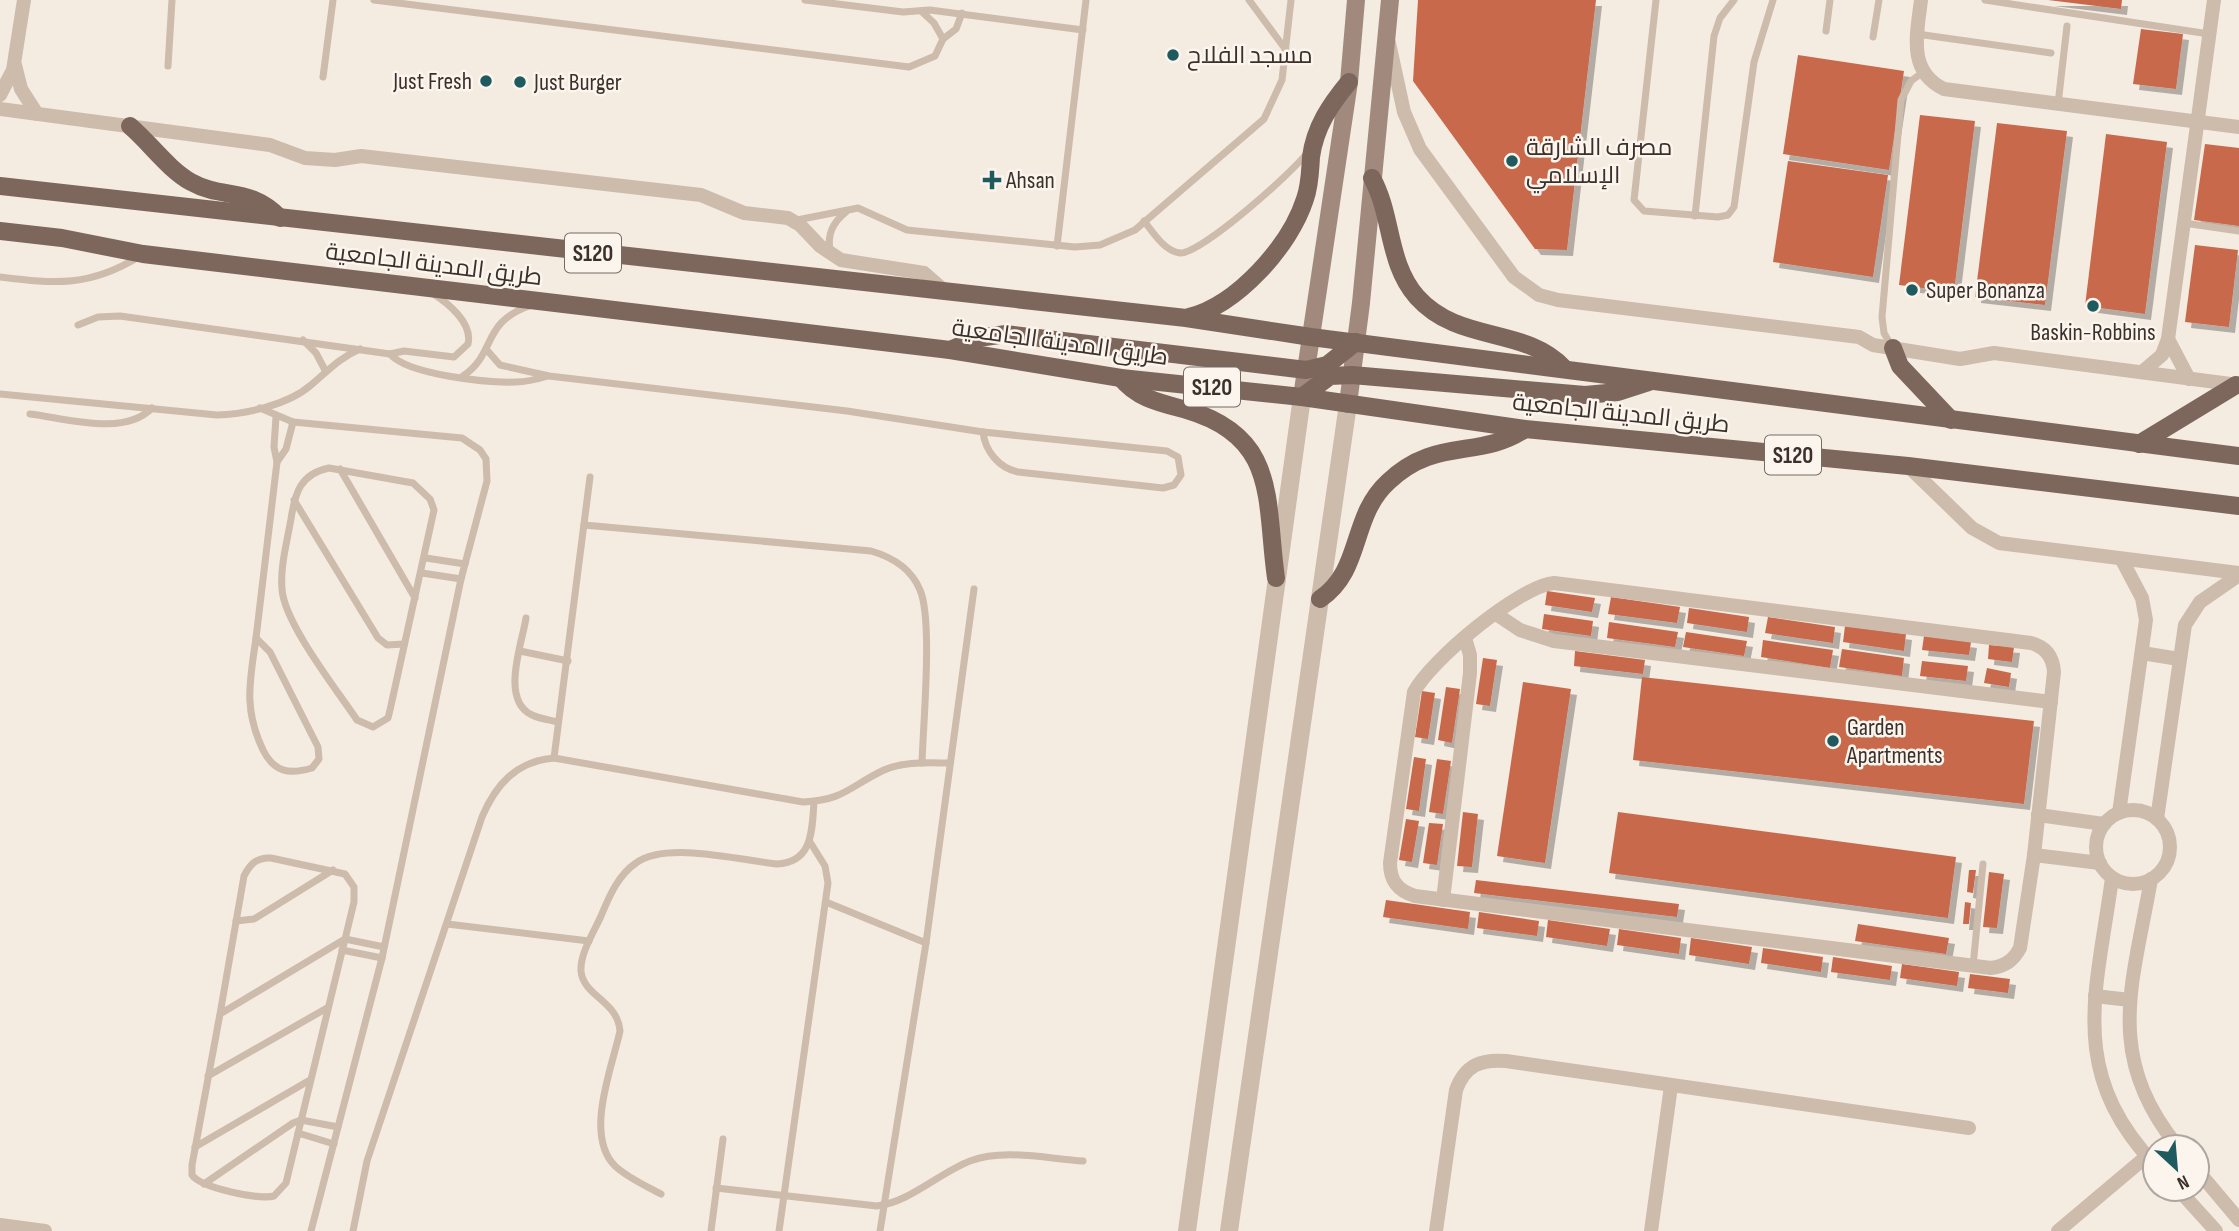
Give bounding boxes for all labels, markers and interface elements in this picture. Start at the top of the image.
place label: مسجد الفلاح [1187,41,1313,71]
marker: مسجد الفلاح [1165,47,1181,63]
place label: Just Fresh [392,67,472,96]
place label: Just Burger [533,68,622,97]
marker: Just Fresh [478,73,494,89]
marker: Just Burger [512,74,528,90]
place label: مصرف الشارقة الإسلامي [1526,133,1672,194]
marker: مصرف الشارقة الإسلامي [1504,153,1520,169]
place label: Ahsan [1005,166,1055,195]
marker: Ahsan [984,172,1000,188]
road number: S120 [565,234,621,272]
street label: طريق المدينة الجامعية [324,237,544,292]
place label: Super Bonanza [1926,276,2045,305]
marker: Super Bonanza [1904,282,1920,298]
marker: Baskin-Robbins [2085,298,2101,314]
street label: طريق المدينة الجامعية [950,313,1170,372]
place label: Baskin-Robbins [2030,318,2156,347]
road number: S120 [1184,368,1240,406]
street label: طريق المدينة الجامعية [1511,388,1731,439]
road number: S120 [1765,436,1821,475]
place label: Garden Apartments [1846,713,1943,770]
marker: Garden Apartments [1825,733,1841,749]
north arrow [2141,1133,2211,1203]
text: N [2173,1169,2192,1194]

